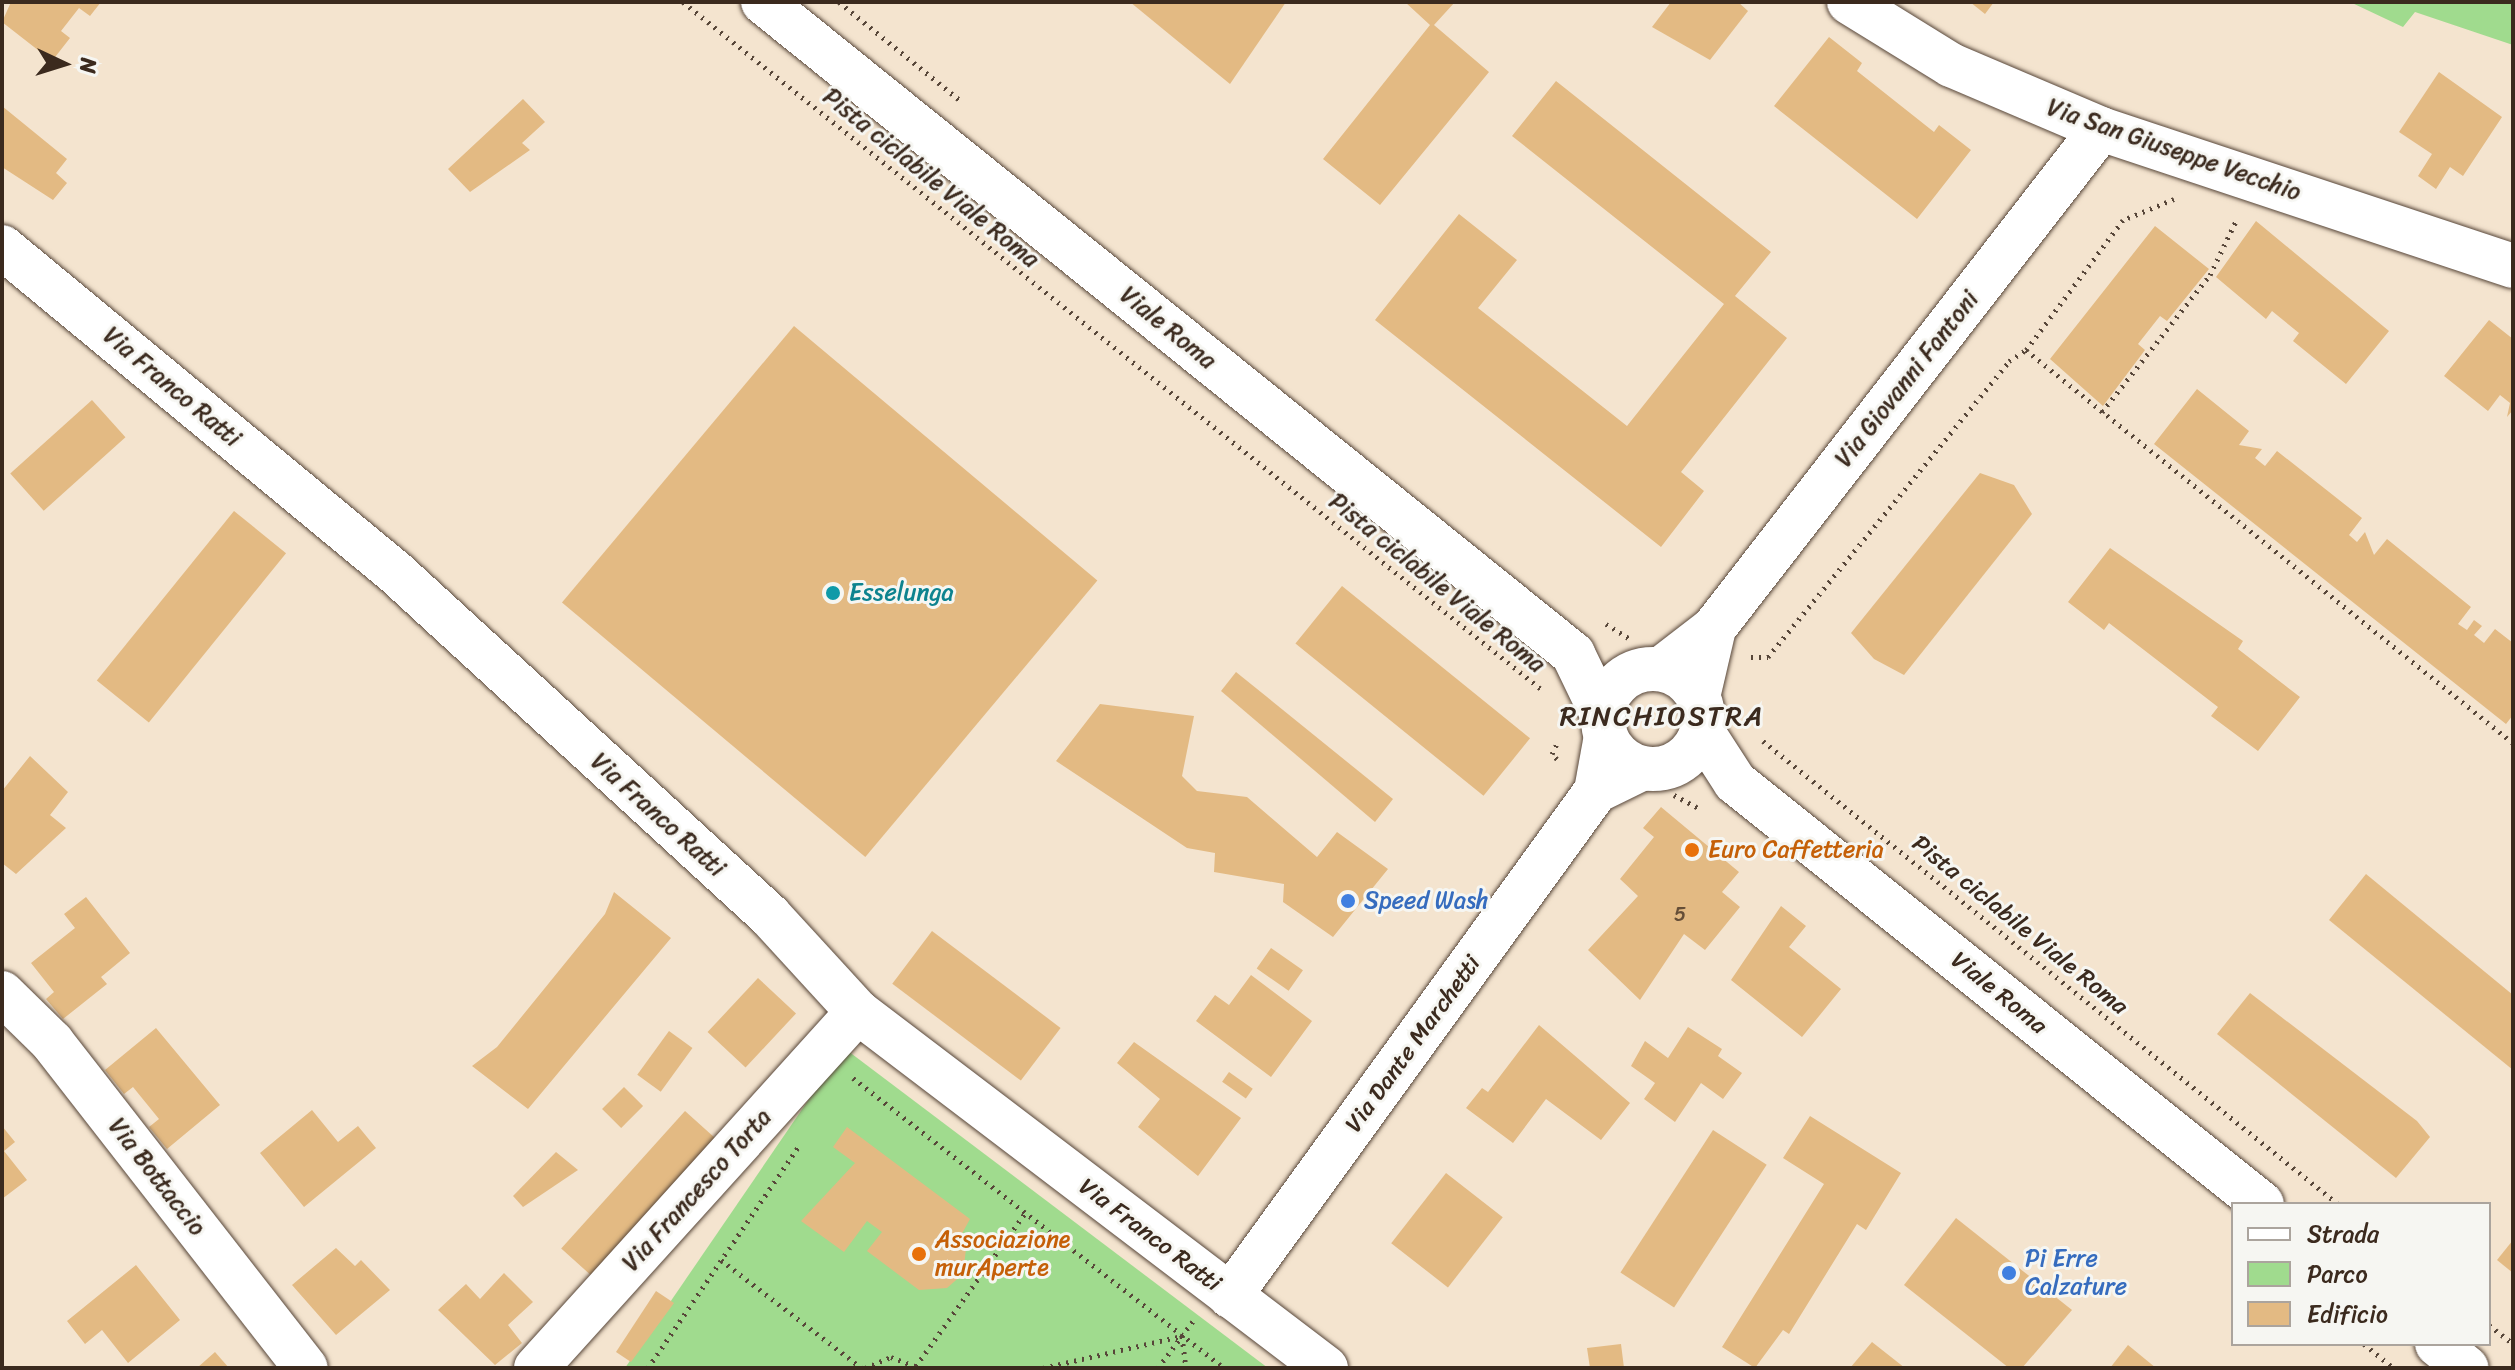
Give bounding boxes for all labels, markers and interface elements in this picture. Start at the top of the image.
north arrow [24,24,104,104]
text: N [68,57,108,75]
street label: Pista ciclabile Viale Roma [817,82,1045,274]
street label: Via San Giuseppe Vecchio [2043,93,2305,207]
street label: Viale Roma [1114,281,1222,375]
street label: Via Giovanni Fantoni [1829,285,1985,473]
street label: Via Franco Ratti [97,321,247,453]
street label: Pista ciclabile Viale Roma [1323,487,1551,679]
place label: Esselunga [849,579,954,607]
marker: Esselunga [824,584,842,602]
district label: RINCHIOSTRA [1562,699,1762,733]
street label: Via Franco Ratti [585,747,731,883]
street label: Pista ciclabile Viale Roma [1906,829,2134,1021]
place label: Euro Caffetteria [1708,836,1883,864]
marker: Euro Caffetteria [1683,841,1701,859]
place label: Speed Wash [1364,887,1489,915]
marker: Speed Wash [1339,892,1357,910]
house number: 5 [1674,902,1686,926]
street label: Viale Roma [1945,946,2053,1040]
street label: Via Dante Marchetti [1339,950,1487,1138]
street label: Via Francesco Torta [617,1103,777,1277]
street label: Via Bottaccio [102,1113,212,1241]
street label: Via Franco Ratti [1073,1172,1227,1298]
legend [2231,1202,2491,1346]
text: Strada [2307,1213,2379,1255]
place label: Associazione murAperte [935,1226,1070,1282]
marker: Associazione murAperte [910,1245,928,1263]
place label: Pi Erre Calzature [2025,1245,2127,1301]
text: Parco [2307,1253,2368,1295]
marker: Pi Erre Calzature [2000,1264,2018,1282]
text: Edificio [2307,1293,2388,1335]

